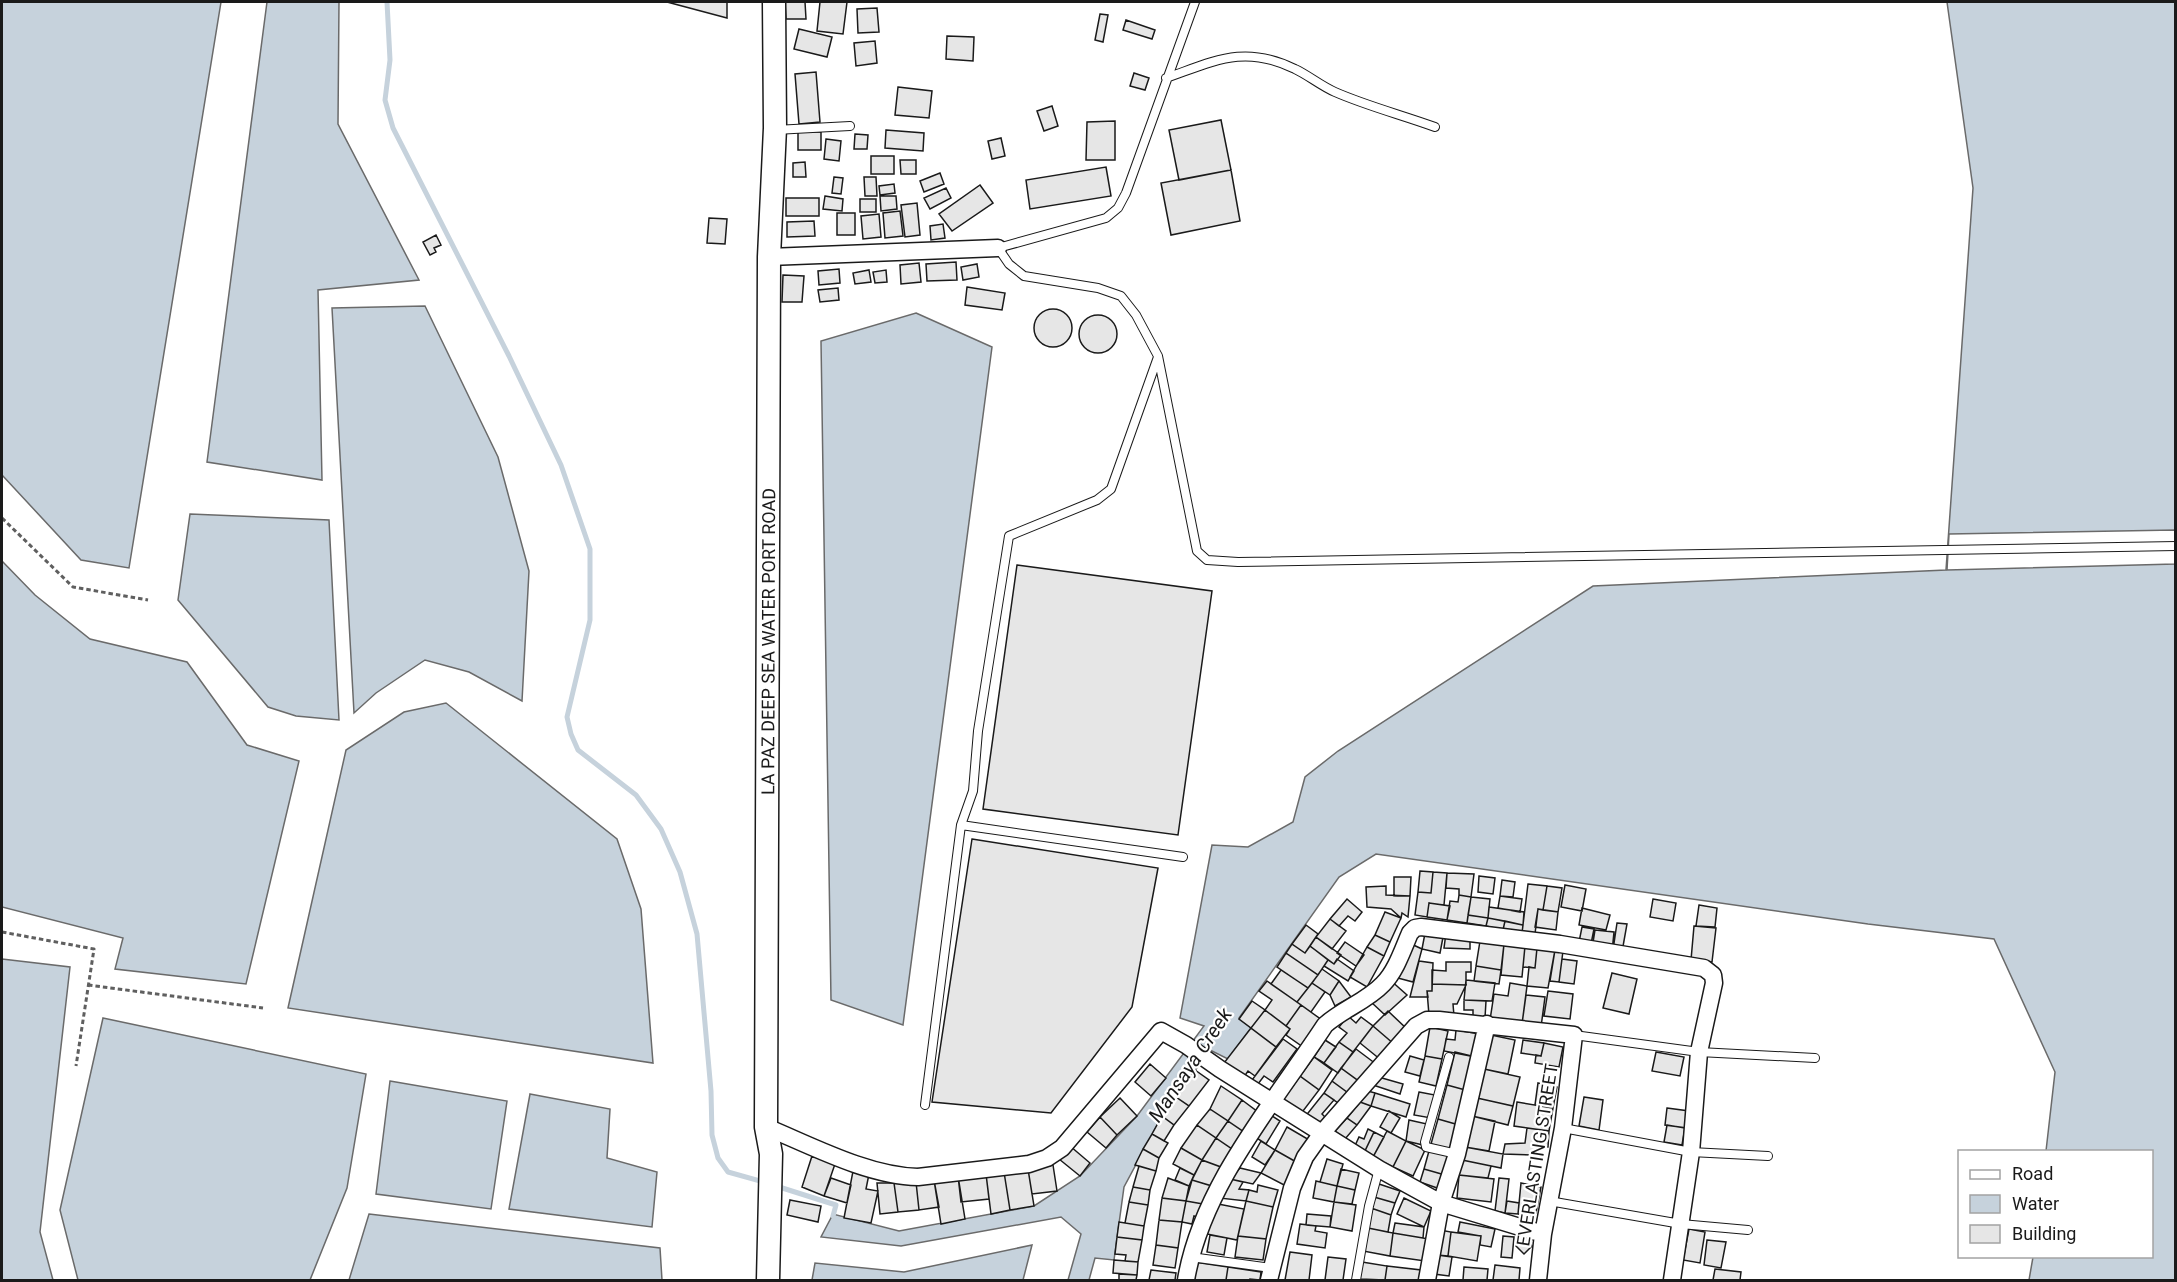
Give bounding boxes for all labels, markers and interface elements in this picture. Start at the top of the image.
street label: LA PAZ DEEP SEA WATER PORT ROAD [757,488,779,795]
water label: Mansaya Creek [1143,1002,1238,1127]
street label: EVERLASTING STREET [1512,1062,1562,1248]
legend [1958,1150,2153,1258]
text: Road [2012,1163,2053,1184]
text: Water [2012,1193,2059,1214]
text: Building [2012,1223,2076,1244]

